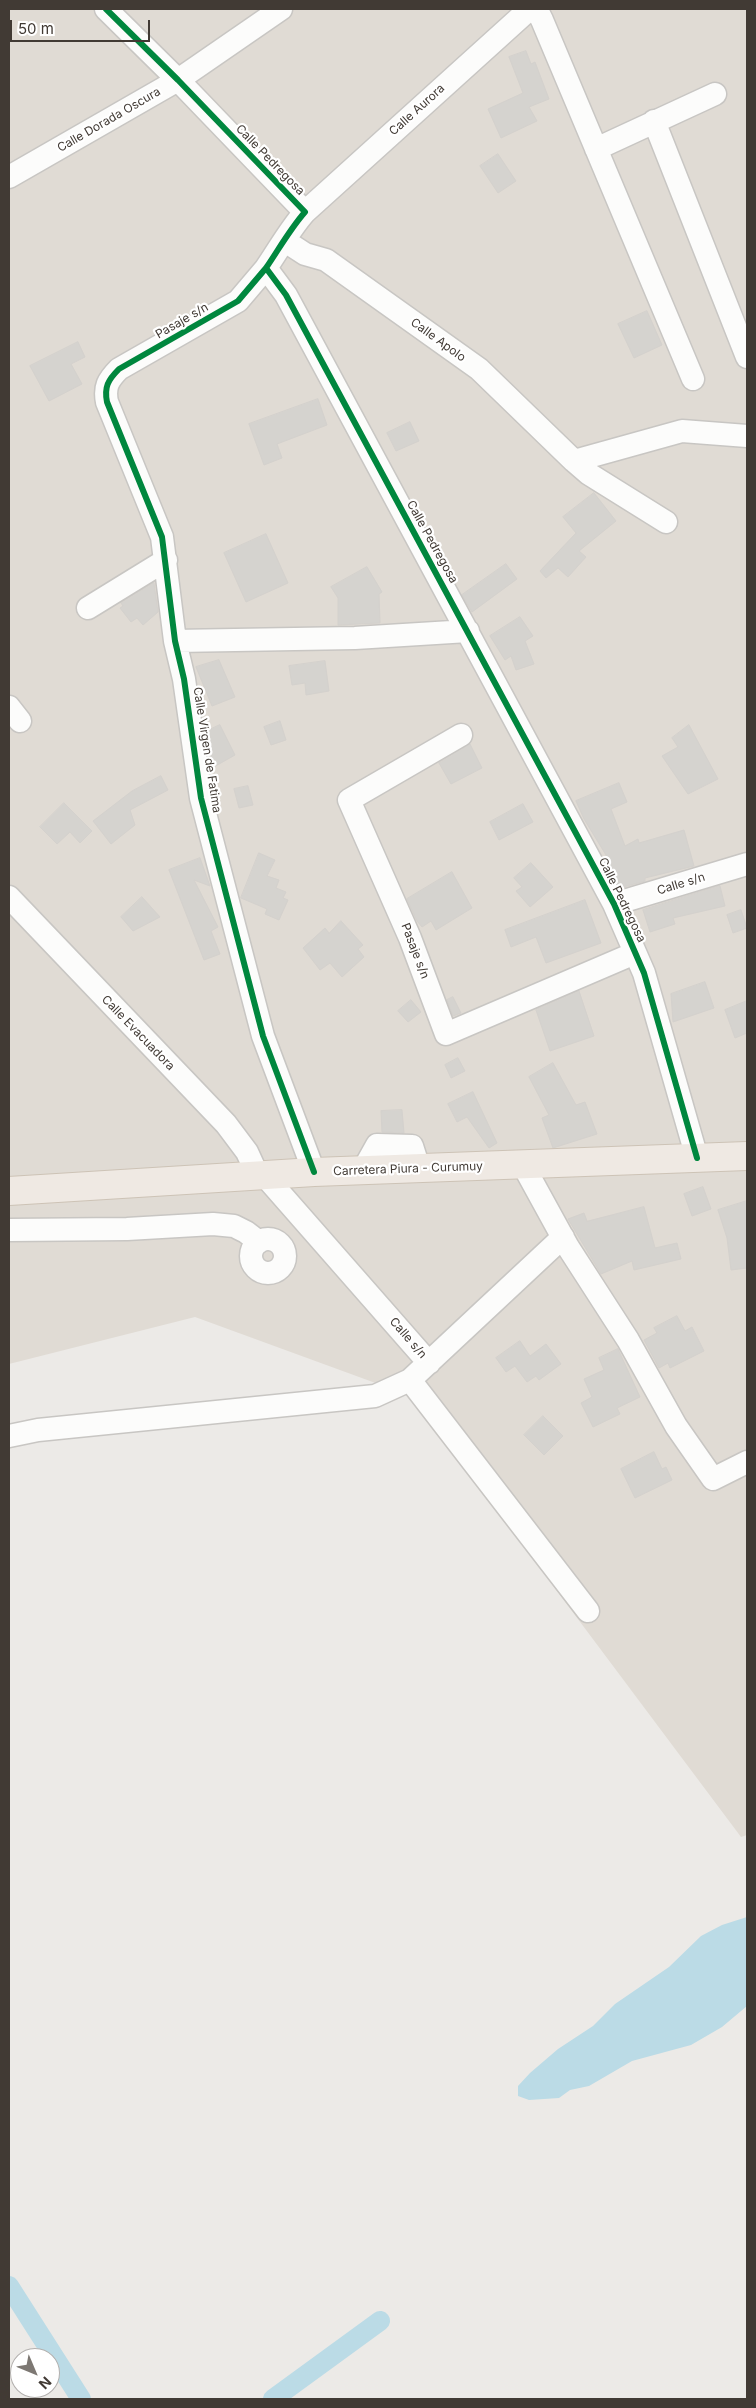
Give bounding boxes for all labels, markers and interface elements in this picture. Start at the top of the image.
scale bar [12,10,152,42]
text: 50 m [18,19,54,38]
street label: Calle Aurora [386,81,448,139]
street label: Calle Dorada Oscura [55,85,163,155]
street label: Calle Pedregosa [233,122,307,198]
street label: Pasaje s/n [153,300,211,342]
street label: Calle Apolo [408,315,468,365]
street label: Calle Pedregosa [403,498,461,586]
street label: Calle Virgen de Fatima [190,686,224,814]
street label: Calle Pedregosa [595,855,649,945]
street label: Calle s/n [655,870,707,898]
street label: Pasaje s/n [398,921,432,981]
street label: Calle Evacuadora [99,992,177,1074]
street label: Carretera Piura - Curumuy [333,1159,483,1179]
street label: Calle s/n [386,1315,430,1361]
north arrow [10,2348,60,2398]
text: N [35,2373,55,2393]

